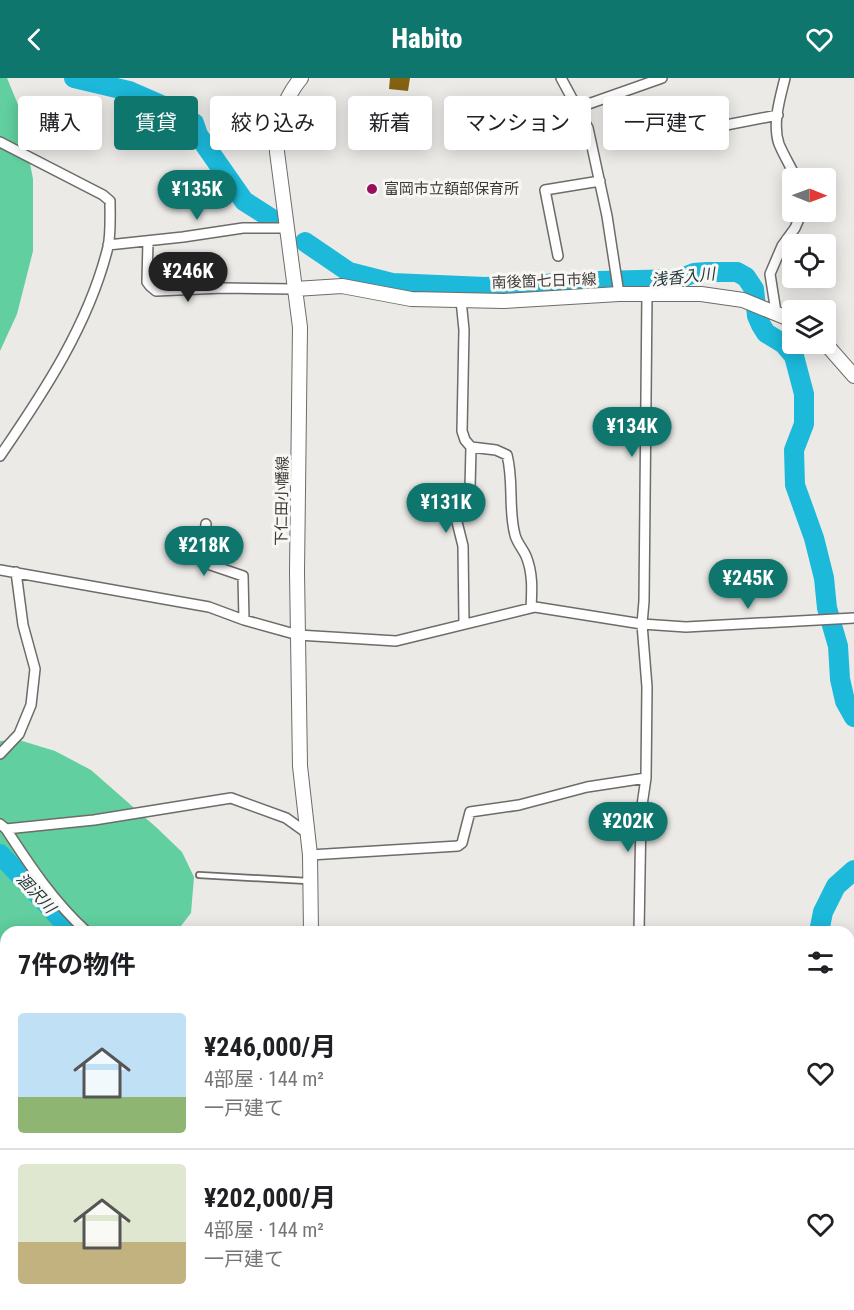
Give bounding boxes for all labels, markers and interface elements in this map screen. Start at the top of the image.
icon: back [18,23,51,56]
text: Habito [392,23,462,55]
icon: heart [803,23,836,56]
chip: 購入 [18,96,102,150]
chip: 賃貸 [114,96,198,150]
chip: 絞り込み [210,96,336,150]
chip: 新着 [348,96,432,150]
chip: マンション [444,96,591,150]
chip: 一戸建て [603,96,729,150]
north arrow [782,168,836,222]
map controls [782,168,836,354]
pin: ¥135K [155,170,239,221]
text: ¥135K [172,177,222,201]
place label: 富岡市立額部保育所 [384,180,519,198]
marker: 富岡市立額部保育所 [365,182,379,196]
button: locate [782,234,836,288]
pin: ¥246K [146,252,230,303]
text: ¥246K [163,259,213,283]
water label: 浅香入川 [650,264,718,290]
street label: 南後箇七日市線 [491,270,597,292]
button: layers [782,300,836,354]
pin: ¥134K [590,407,674,458]
text: ¥134K [607,414,657,438]
street label: 下仁田小幡線 [272,456,292,546]
pin: ¥131K [404,483,488,534]
text: ¥131K [421,490,471,514]
pin: ¥218K [162,526,246,577]
text: ¥218K [179,533,229,557]
pin: ¥245K [706,559,790,610]
text: ¥245K [723,566,773,590]
pin: ¥202K [586,802,670,853]
text: ¥202K [603,809,653,833]
water label: 涸沢川 [13,869,61,918]
icon: filters [804,946,837,979]
text: 7件の物件 [18,950,135,980]
text: ¥246,000/月 [204,1032,336,1062]
icon: home [66,1037,138,1109]
icon: heart [804,1057,837,1090]
text: 4部屋 · 144 m² [204,1067,324,1091]
text: 一戸建て [204,1096,284,1120]
text: ¥202,000/月 [204,1183,336,1213]
icon: home [66,1188,138,1260]
icon: heart [804,1208,837,1241]
text: 4部屋 · 144 m² [204,1218,324,1242]
text: 一戸建て [204,1247,284,1271]

